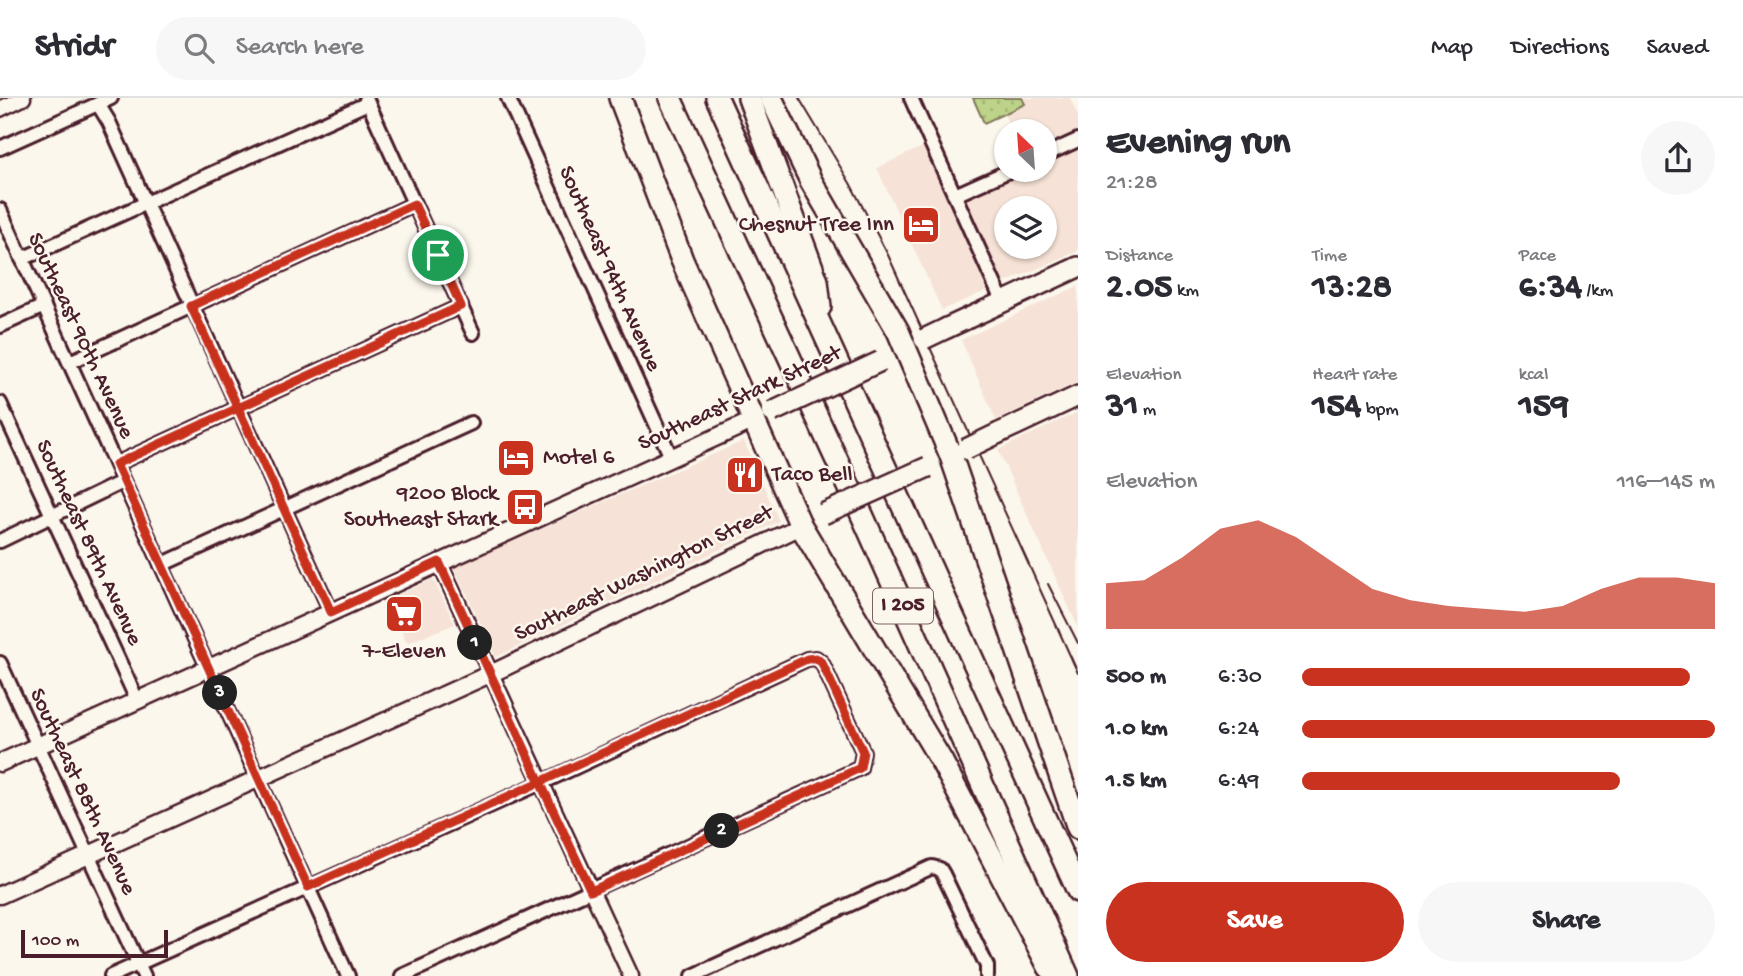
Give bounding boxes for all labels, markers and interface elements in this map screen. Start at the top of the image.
search box [156,17,646,80]
text: Stridr [35,29,114,67]
icon: search [180,29,218,67]
text: Search here [236,33,364,64]
text: Map [1431,34,1473,63]
text: Directions [1511,34,1609,63]
text: Saved [1647,34,1708,63]
north arrow [994,119,1057,182]
map controls [994,119,1057,259]
button: share [1641,121,1715,195]
text: Evening run [1106,122,1290,166]
street label: Southeast 94th Avenue [552,162,667,377]
text: 21:28 [1106,170,1158,197]
button: layers [994,196,1057,259]
hotel icon: Chesnut Tree Inn [900,204,942,246]
place label: Chesnut Tree Inn [739,212,894,239]
pin [408,225,468,285]
street label: Southeast 90th Avenue [20,229,140,444]
icon: arrive [419,236,457,274]
text: Distance [1106,245,1173,268]
text: Time [1312,245,1347,268]
text: Pace [1519,245,1556,268]
text: 2.05 [1106,268,1172,309]
text: 13:28 [1312,268,1392,309]
text: 6:34 [1519,268,1582,309]
text: km [1172,280,1199,303]
text: /km [1582,280,1613,303]
street label: Southeast Stark Street [634,339,847,458]
text: Elevation [1106,364,1182,387]
text: Heart rate [1312,364,1397,387]
text: kcal [1519,364,1548,387]
text: 31 [1106,387,1138,428]
text: 154 [1312,387,1361,428]
text: 159 [1519,387,1569,428]
text: m [1138,399,1156,422]
text: bpm [1361,399,1399,422]
street label: Southeast 89th Avenue [29,436,148,651]
hotel icon: Motel 6 [495,437,537,479]
place label: Motel 6 [543,445,615,472]
restaurant icon: Taco Bell [724,454,766,496]
place label: Taco Bell [770,462,853,489]
text: Elevation [1106,469,1197,496]
text: 116–145 m [1617,469,1715,496]
place label: 9200 Block Southeast Stark [344,481,501,534]
bus stop icon: 9200 Block Southeast Stark [504,486,546,528]
street label: Southeast Washington Street [510,499,779,648]
road number: I 205 [873,588,933,624]
supermarket icon: 7-Eleven [383,593,425,635]
pin: 1 [458,626,492,660]
text: 1 [471,631,478,654]
place label: 7-Eleven [361,639,446,666]
text: 500 m [1106,664,1166,691]
text: 6:30 [1218,664,1262,691]
pin: 3 [202,676,238,710]
text: 3 [215,681,224,704]
street label: Southeast 88th Avenue [22,684,142,901]
text: 1.0 km [1106,716,1168,743]
text: 6:24 [1218,716,1259,743]
text: 1.5 km [1106,768,1167,795]
text: 6:49 [1218,768,1259,795]
pin: 2 [704,814,740,848]
text: 2 [717,819,726,842]
button: Save [1106,882,1404,962]
button: Share [1418,882,1715,962]
scale bar [21,927,168,959]
text: 100 m [32,930,79,953]

